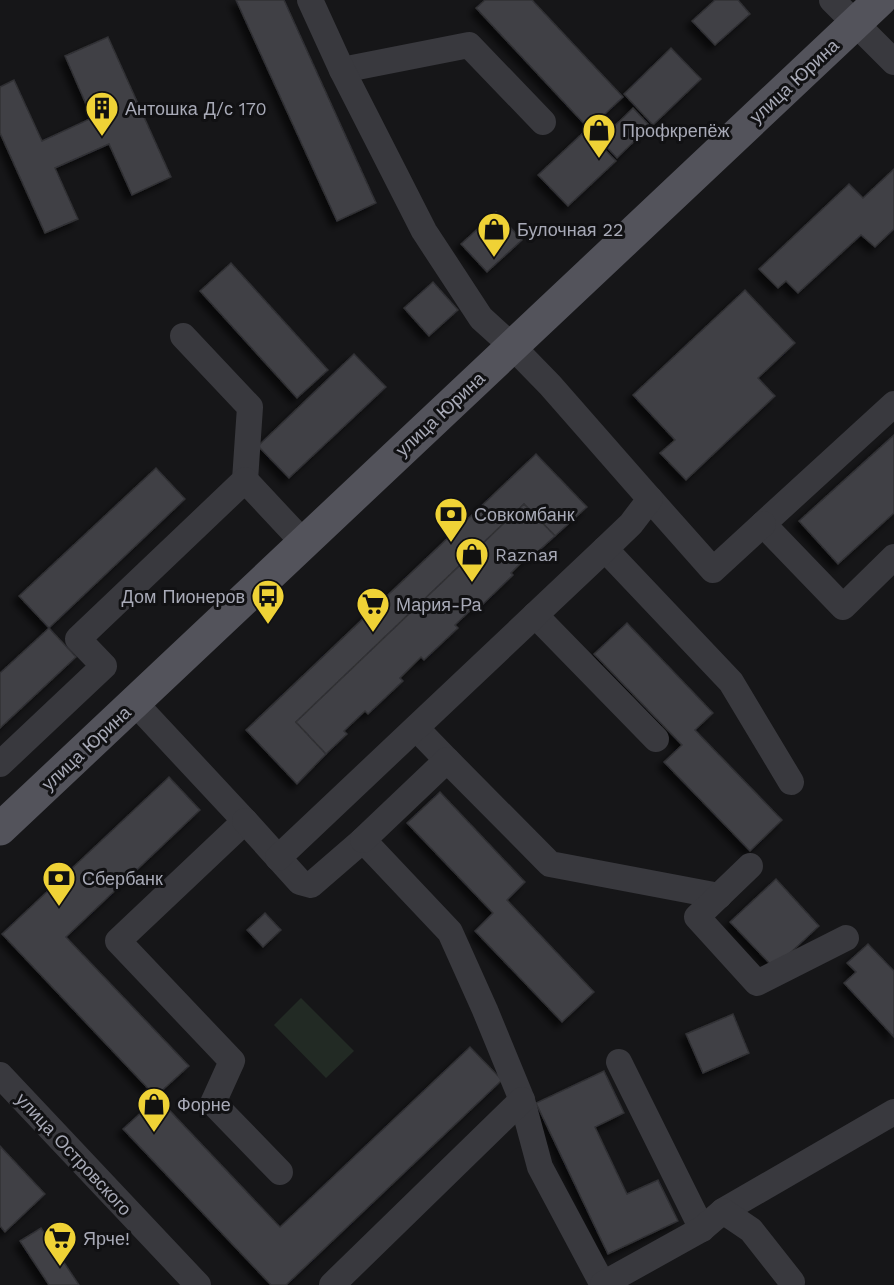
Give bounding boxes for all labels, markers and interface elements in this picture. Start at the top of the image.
street label: улица Юрина [745,34,844,127]
building icon: Антошка Д/с 170 [84,90,120,137]
place label: Антошка Д/с 170 [125,98,267,119]
shop icon: Профкрепёж [581,112,617,159]
place label: Профкрепёж [622,120,729,141]
shop icon: Булочная 22 [476,211,512,258]
place label: Булочная 22 [517,219,624,240]
street label: улица Юрина [391,367,490,460]
bank icon: Совкомбанк [433,496,469,543]
place label: Совкомбанк [474,504,575,525]
shop icon: Raznaя [454,536,490,583]
place label: Raznaя [495,544,558,565]
bus stop icon: Дом Пионеров [250,578,286,625]
place label: Дом Пионеров [122,586,245,607]
supermarket icon: Мария-Ра [355,586,391,633]
place label: Мария-Ра [396,594,483,615]
street label: улица Юрина [37,701,136,794]
bank icon: Сбербанк [41,860,77,907]
place label: Сбербанк [82,868,163,889]
shop icon: Форне [136,1086,172,1133]
street label: улица Островского [12,1089,136,1219]
place label: Форне [177,1094,231,1115]
supermarket icon: Ярче! [42,1220,78,1267]
place label: Ярче! [83,1228,130,1249]

